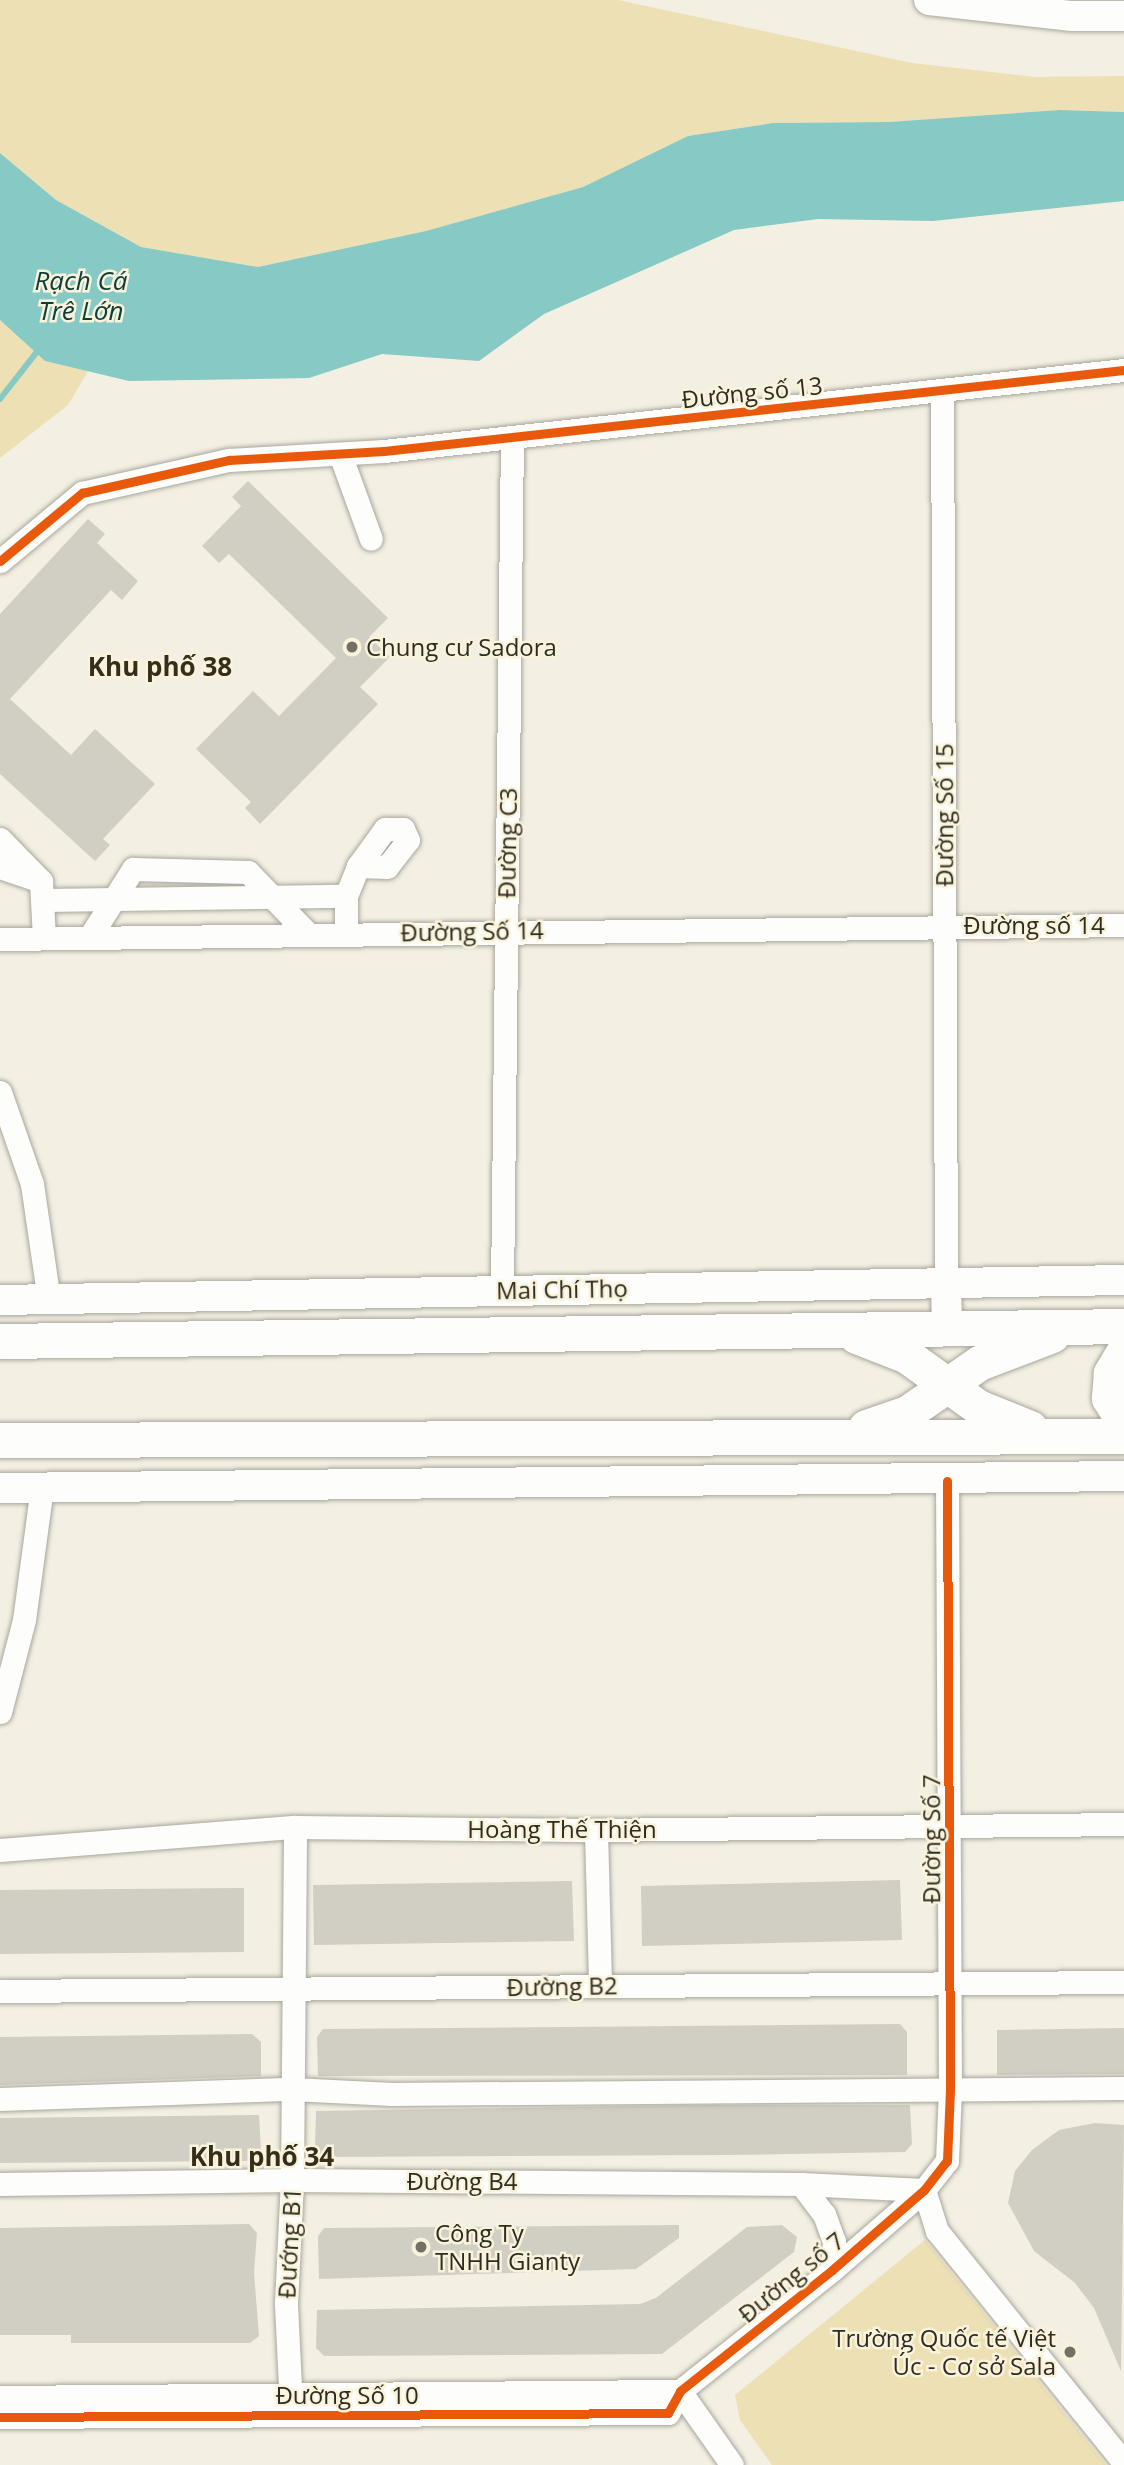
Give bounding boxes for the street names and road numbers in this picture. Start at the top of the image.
street label: Đường số 13 [680,370,824,414]
street label: Đường Số 15 [930,743,958,887]
street label: Đường C3 [492,787,522,899]
street label: Đường số 14 [963,911,1105,939]
street label: Đường Số 14 [400,915,544,947]
street label: Mai Chí Thọ [496,1273,628,1305]
street label: Đường Số 7 [917,1774,945,1904]
street label: Hoàng Thế Thiện [467,1815,657,1843]
street label: Đường B2 [506,1971,618,2001]
street label: Đường B4 [406,2167,518,2195]
street label: Đướng B1 [272,2187,306,2299]
street label: Đường số 7 [732,2226,850,2328]
street label: Đường Số 10 [275,2381,419,2409]

